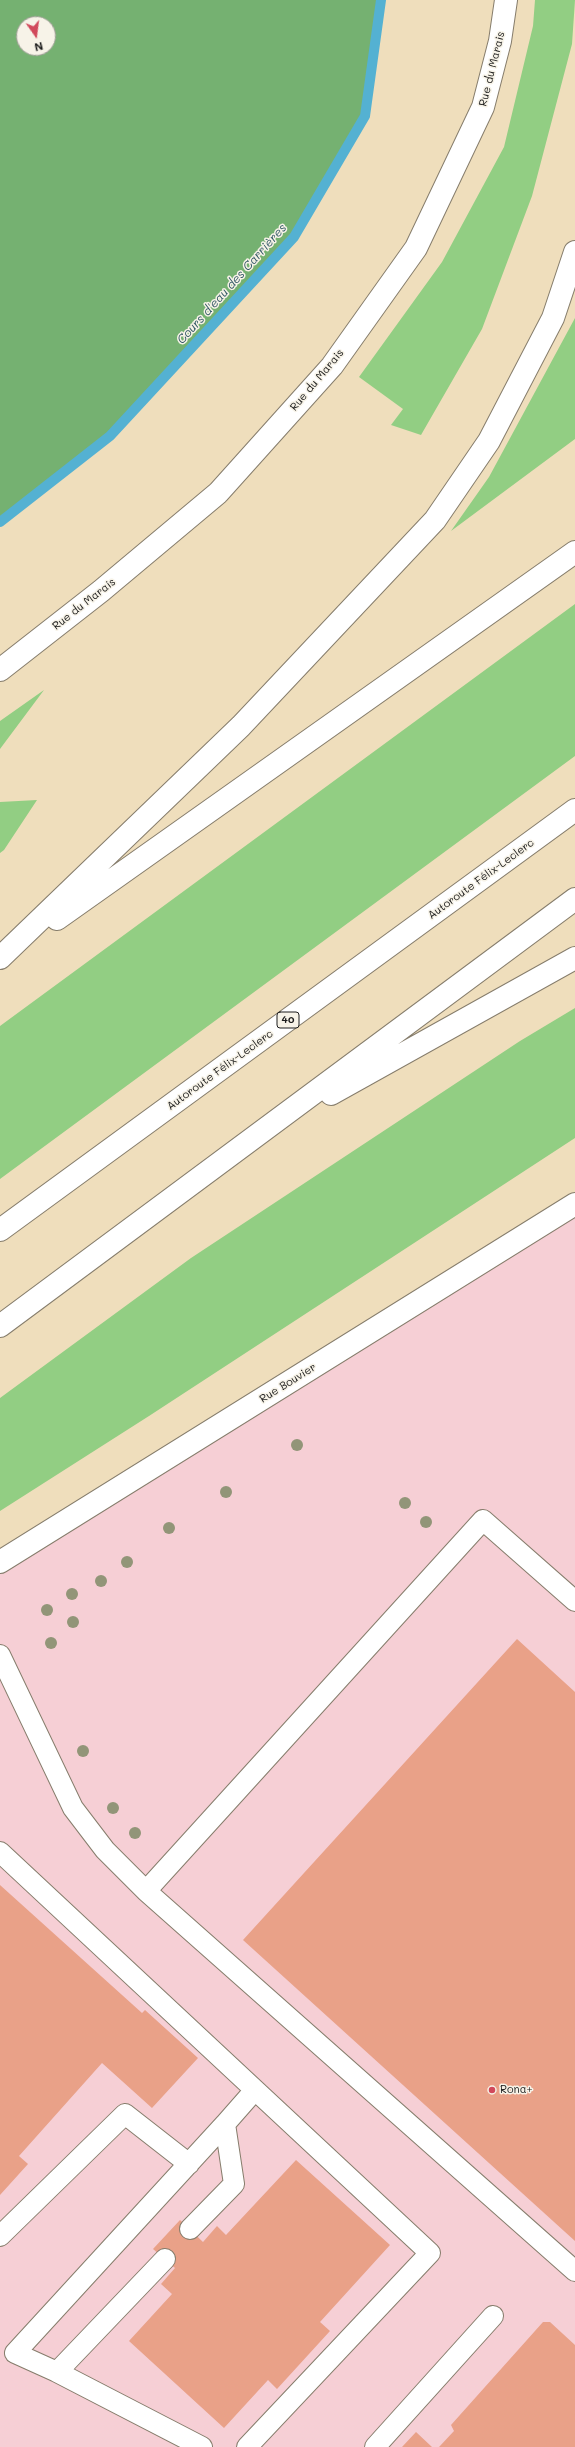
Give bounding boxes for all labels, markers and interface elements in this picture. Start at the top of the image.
north arrow [16,16,56,56]
street label: Rue du Marais [476,30,508,108]
text: N [33,39,45,55]
water label: Cours d'eau des Carrières [174,221,290,347]
street label: Rue du Marais [287,346,347,414]
street label: Rue du Marais [50,575,118,633]
street label: Autoroute Félix-Leclerc [425,836,537,922]
road number: 40 [277,1012,299,1028]
street label: Autoroute Félix-Leclerc [164,1027,276,1113]
street label: Rue Bouvier [257,1360,319,1406]
place label: Rona+ [500,2083,532,2097]
marker: Rona+ [487,2085,497,2095]

